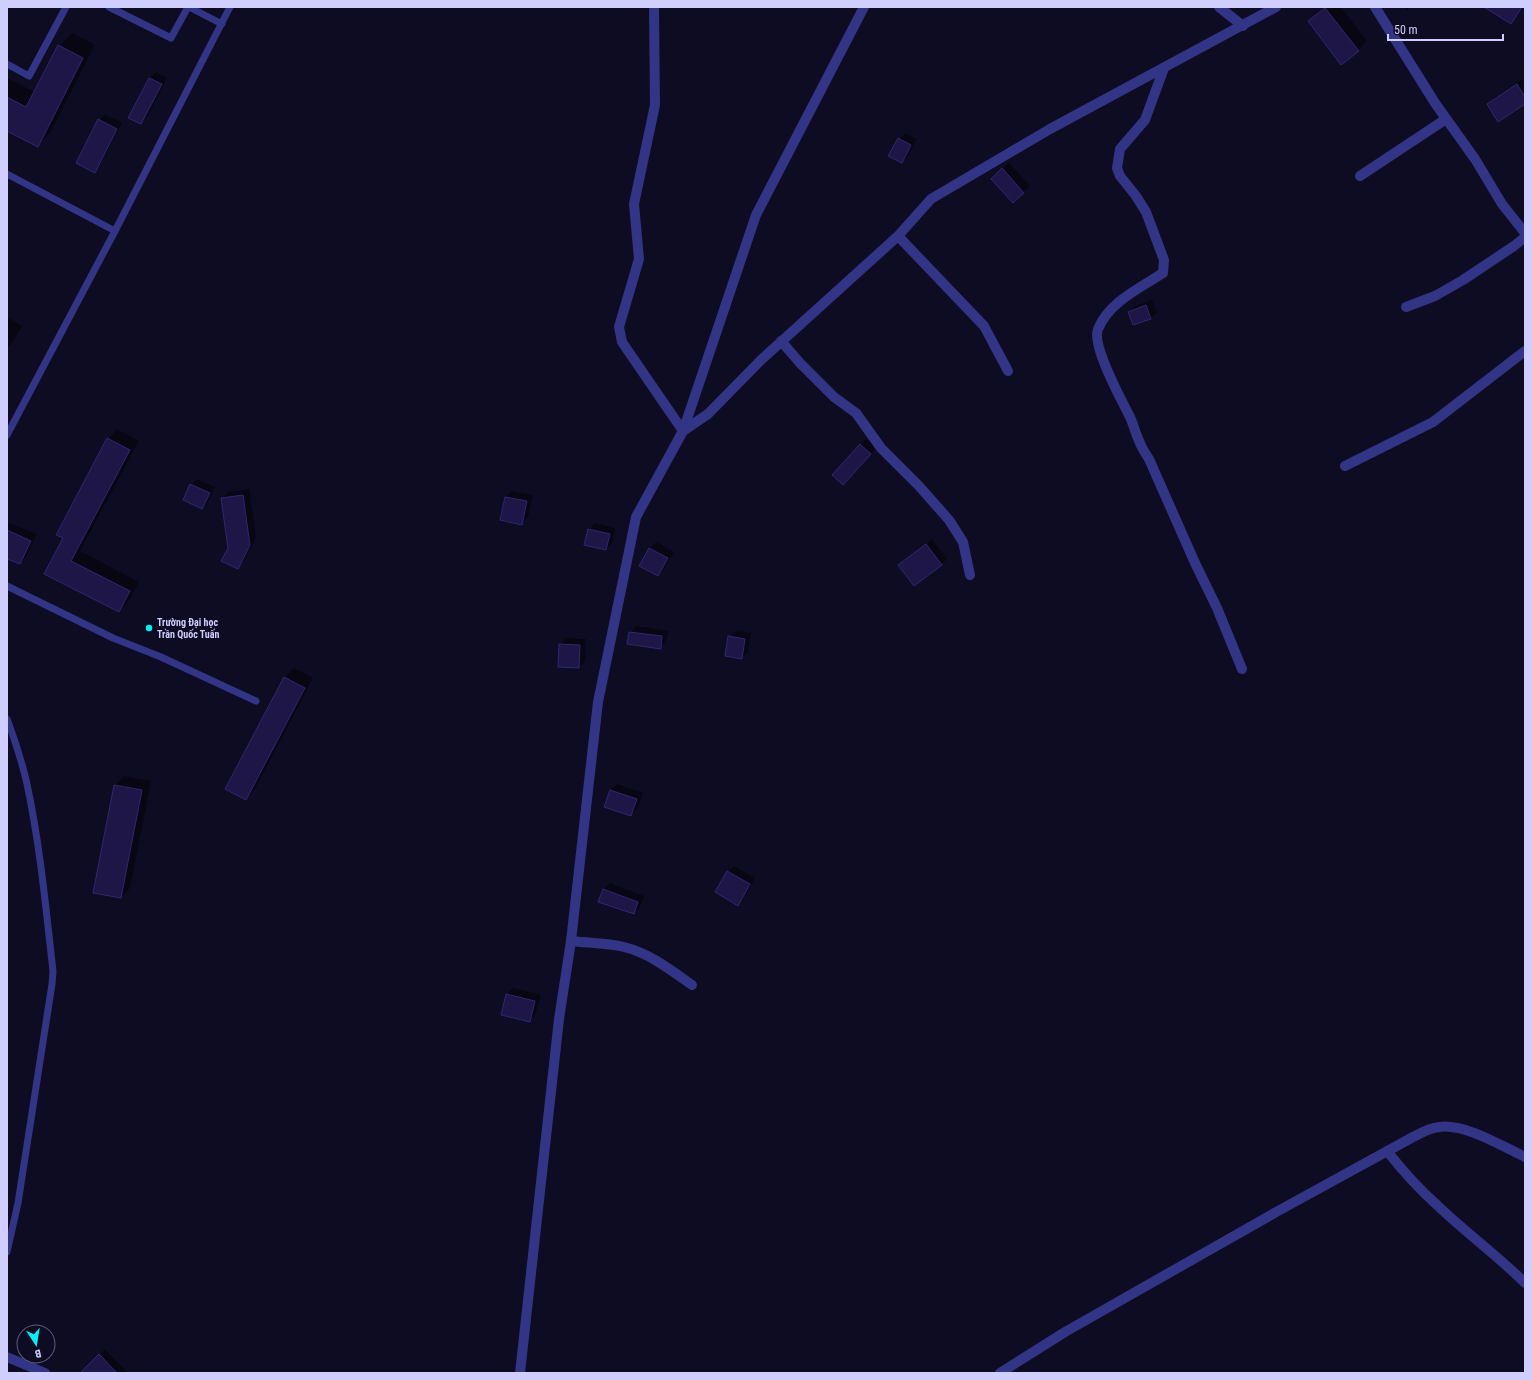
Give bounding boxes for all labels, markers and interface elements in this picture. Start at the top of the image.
scale bar [1388,16,1503,42]
text: 50 m [1394,23,1418,37]
place label: Trường Đại học Trần Quốc Tuấn [157,617,219,640]
marker: Trường Đại học Trần Quốc Tuấn [144,623,154,633]
north arrow [16,1324,56,1364]
text: B [34,1346,42,1360]

